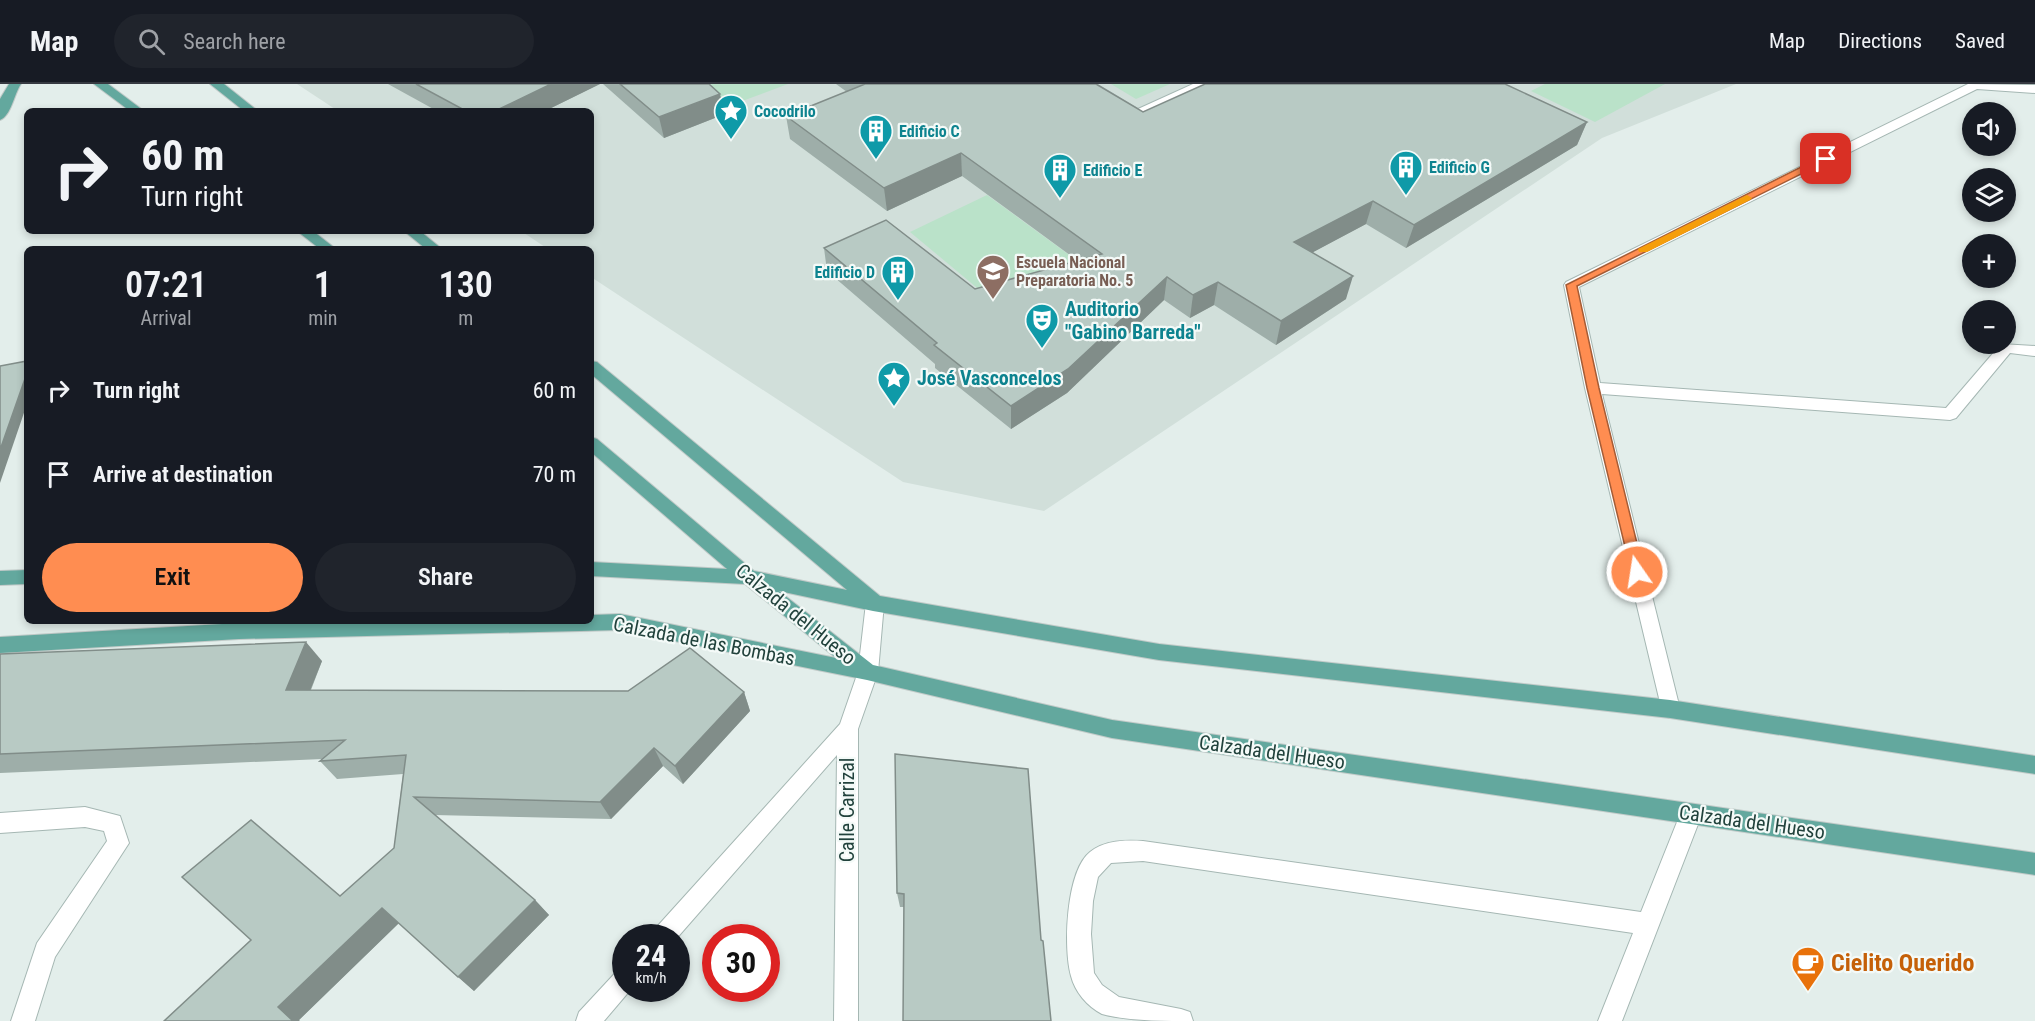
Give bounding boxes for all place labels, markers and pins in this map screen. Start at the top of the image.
place icon: Cocodrilo [713,93,749,140]
place label: Cocodrilo [754,102,816,121]
building icon: Edificio C [858,113,894,160]
place label: Edificio C [899,122,960,141]
pin [1800,133,1851,184]
building icon: Edificio G [1388,149,1424,196]
building icon: Edificio E [1042,152,1078,199]
place label: Edificio G [1429,158,1490,177]
place label: Edificio E [1083,161,1142,180]
school or university icon: Escuela Nacional Preparatoria No. 5 [975,253,1011,300]
place label: Escuela Nacional Preparatoria No. 5 [1016,253,1133,290]
building icon: Edificio D [880,254,916,301]
place label: Edificio D [815,263,875,282]
place label: Auditorio "Gabino Barreda" [1065,297,1201,344]
theatre icon: Auditorio "Gabino Barreda" [1024,302,1060,349]
place icon: José Vasconcelos [876,360,912,407]
place label: José Vasconcelos [917,366,1061,390]
cafe icon: Cielito Querido [1790,945,1826,992]
place label: Cielito Querido [1831,949,1974,977]

